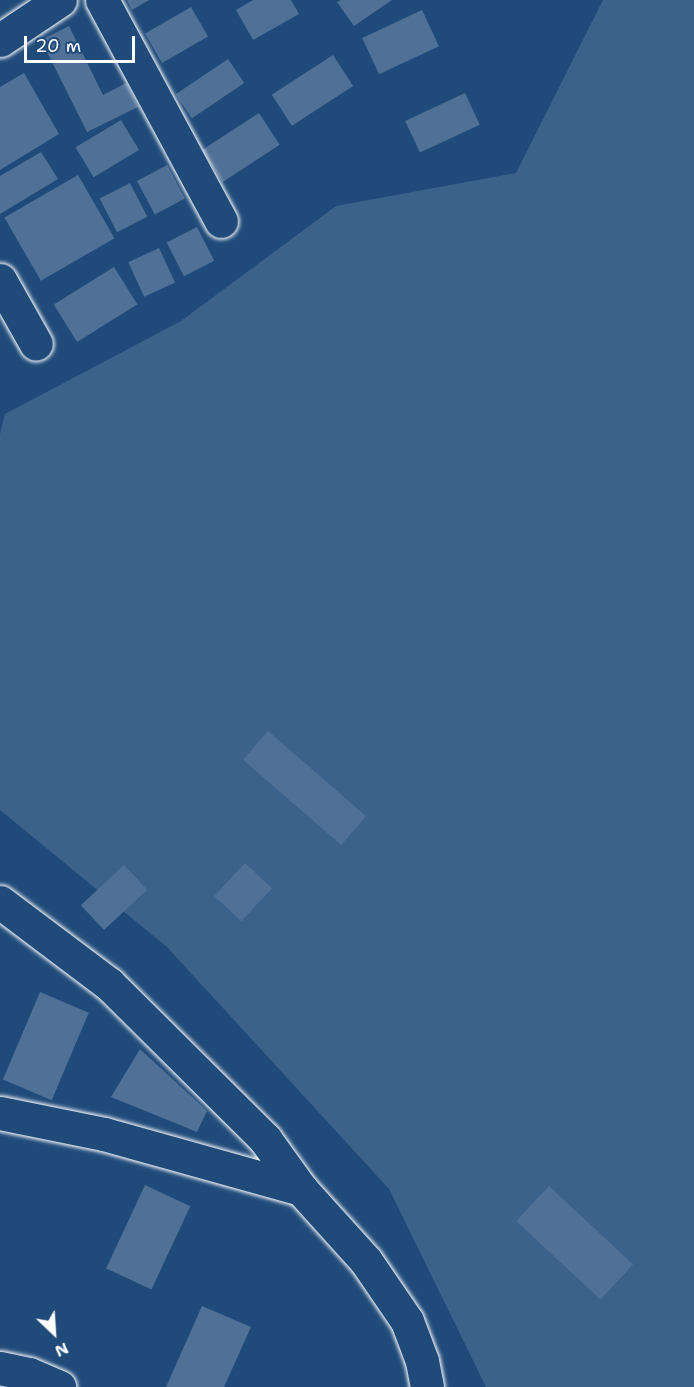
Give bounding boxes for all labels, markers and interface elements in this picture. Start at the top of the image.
scale bar [27,24,138,62]
text: 20 m [35,34,81,58]
north arrow [24,1303,84,1363]
text: N [52,1338,72,1362]

